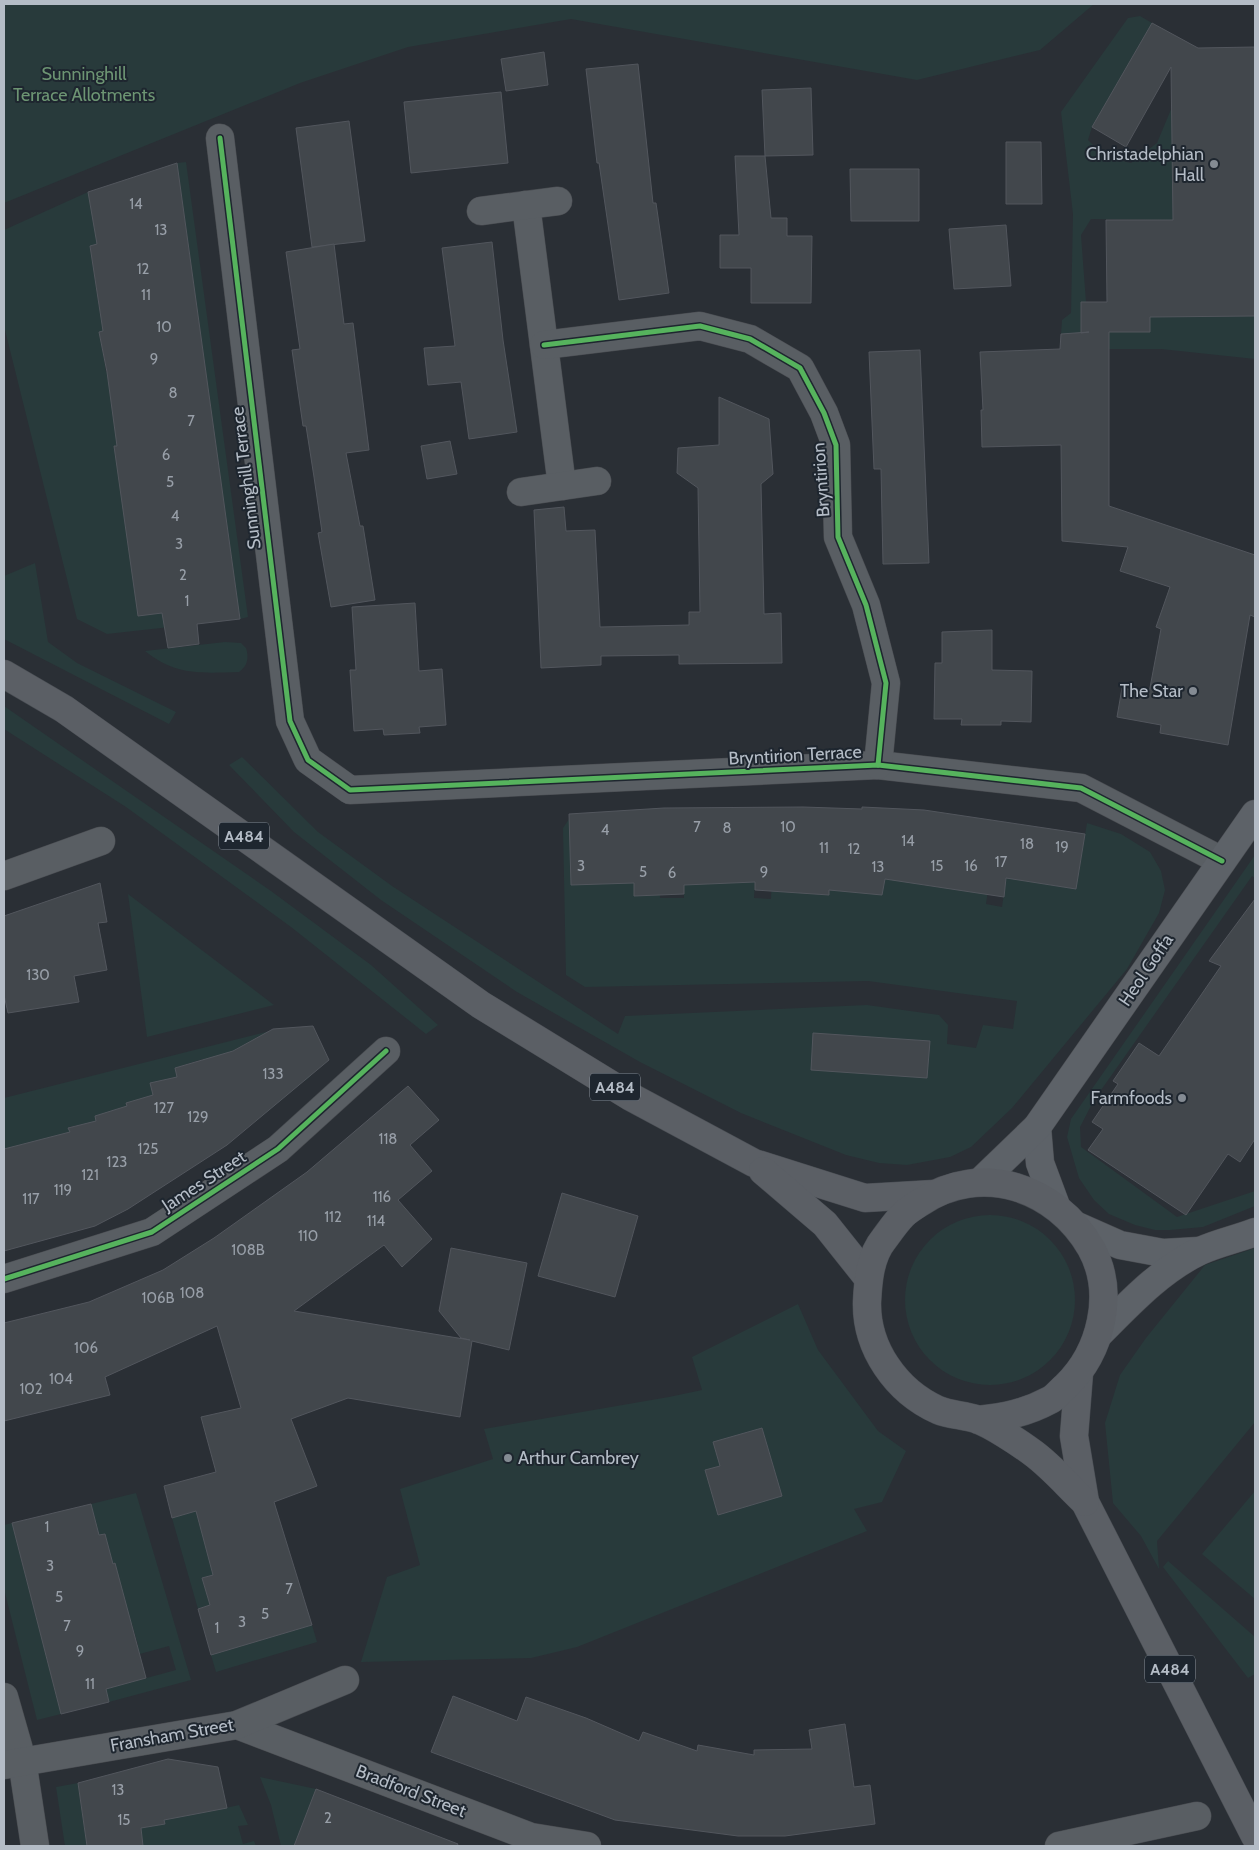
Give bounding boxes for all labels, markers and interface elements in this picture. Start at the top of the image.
park label: Sunninghill Terrace Allotments [13,63,155,106]
place label: Christadelphian Hall [1086,143,1205,186]
marker: Christadelphian Hall [1208,158,1220,170]
house number: 14 [129,195,143,213]
house number: 13 [154,221,168,239]
house number: 12 [137,260,150,278]
house number: 11 [141,286,151,304]
house number: 10 [156,318,172,336]
house number: 9 [150,350,158,368]
house number: 8 [168,384,178,402]
street label: Sunninghill Terrace [226,405,266,551]
house number: 7 [187,412,195,430]
street label: Bryntirion [807,442,835,518]
house number: 6 [162,446,170,464]
house number: 5 [166,473,174,491]
house number: 4 [171,507,180,525]
house number: 3 [175,535,183,553]
house number: 2 [179,566,187,584]
house number: 1 [185,592,189,610]
place label: The Star [1120,680,1183,702]
marker: The Star [1187,685,1199,697]
street label: Bryntirion Terrace [728,741,862,769]
house number: 7 [693,818,701,836]
house number: 10 [780,818,796,836]
house number: 8 [722,819,732,837]
house number: 4 [601,821,610,839]
road number: A484 [219,822,269,849]
house number: 14 [901,832,915,850]
house number: 18 [1020,835,1034,853]
house number: 19 [1055,838,1069,856]
house number: 11 [819,839,829,857]
house number: 12 [848,840,861,858]
house number: 17 [995,853,1008,871]
house number: 3 [577,857,585,875]
house number: 15 [930,857,944,875]
house number: 16 [964,857,978,875]
house number: 13 [871,858,885,876]
house number: 5 [639,863,647,881]
house number: 9 [760,863,768,881]
house number: 6 [668,864,676,882]
street label: Heol Goffa [1114,929,1178,1010]
house number: 130 [26,966,50,984]
house number: 133 [262,1065,284,1083]
road number: A484 [590,1074,640,1100]
place label: Farmfoods [1091,1087,1172,1109]
marker: Farmfoods [1176,1092,1188,1104]
house number: 127 [154,1099,175,1117]
house number: 129 [187,1108,209,1126]
house number: 118 [379,1130,397,1148]
house number: 125 [138,1140,158,1158]
street label: James Street [157,1146,250,1217]
house number: 123 [107,1153,127,1171]
house number: 121 [81,1166,99,1184]
house number: 119 [54,1181,72,1199]
house number: 116 [373,1188,391,1206]
house number: 117 [22,1190,40,1208]
house number: 112 [324,1208,342,1226]
house number: 114 [367,1212,386,1230]
house number: 110 [298,1227,318,1245]
house number: 108B [231,1241,265,1259]
house number: 108 [180,1284,204,1302]
house number: 106B [142,1289,174,1307]
house number: 106 [74,1339,98,1357]
house number: 104 [49,1370,73,1388]
house number: 102 [19,1380,43,1398]
place label: Arthur Cambrey [518,1447,639,1469]
marker: Arthur Cambrey [502,1452,514,1464]
house number: 1 [45,1518,49,1536]
house number: 3 [46,1557,54,1575]
house number: 7 [285,1580,293,1598]
house number: 5 [55,1588,63,1606]
house number: 5 [261,1605,269,1623]
house number: 3 [238,1613,246,1631]
house number: 7 [63,1617,71,1635]
house number: 1 [215,1619,219,1637]
house number: 9 [76,1642,84,1660]
road number: A484 [1145,1656,1195,1682]
house number: 11 [85,1675,95,1693]
street label: Fransham Street [109,1713,235,1757]
street label: Bradford Street [353,1760,469,1822]
house number: 13 [111,1781,125,1799]
house number: 2 [324,1809,332,1827]
house number: 15 [117,1811,131,1829]

